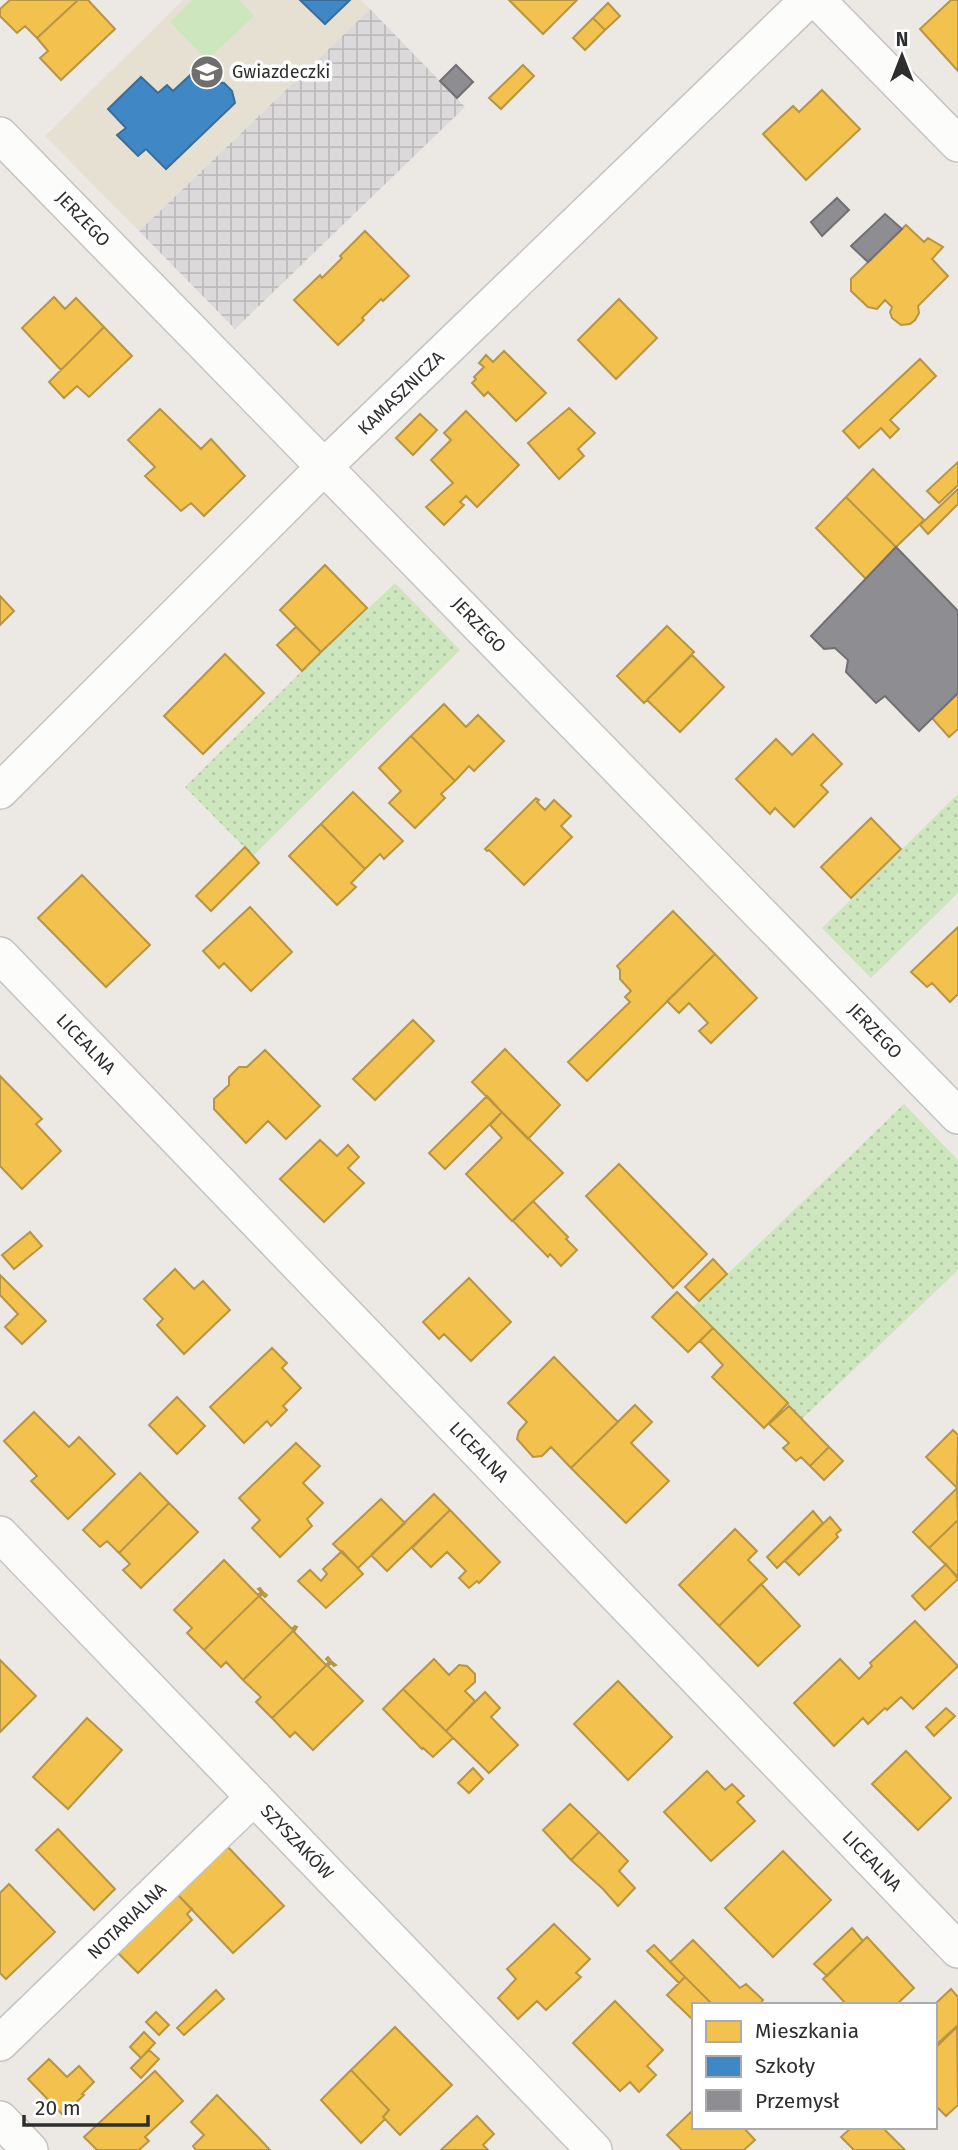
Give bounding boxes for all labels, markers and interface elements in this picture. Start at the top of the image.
north arrow [867,21,937,91]
text: N [896,28,908,51]
school or university icon: Gwiazdeczki [188,53,226,91]
place label: Gwiazdeczki [232,61,330,83]
street label: JERZEGO [51,187,115,251]
street label: KAMASZNICZA [353,346,449,440]
street label: JERZEGO [447,593,511,657]
street label: JERZEGO [843,999,907,1063]
street label: LICEALNA [52,1009,121,1079]
street label: LICEALNA [445,1417,514,1487]
street label: SZYSZAKÓW [256,1800,338,1884]
street label: LICEALNA [838,1826,907,1896]
street label: NOTARIALNA [83,1878,171,1964]
legend [692,2003,937,2129]
text: Mieszkania [755,2018,859,2044]
text: Szkoły [755,2053,816,2079]
scale bar [24,2084,149,2128]
text: Przemysł [755,2088,840,2114]
text: 20 m [35,2095,81,2121]

